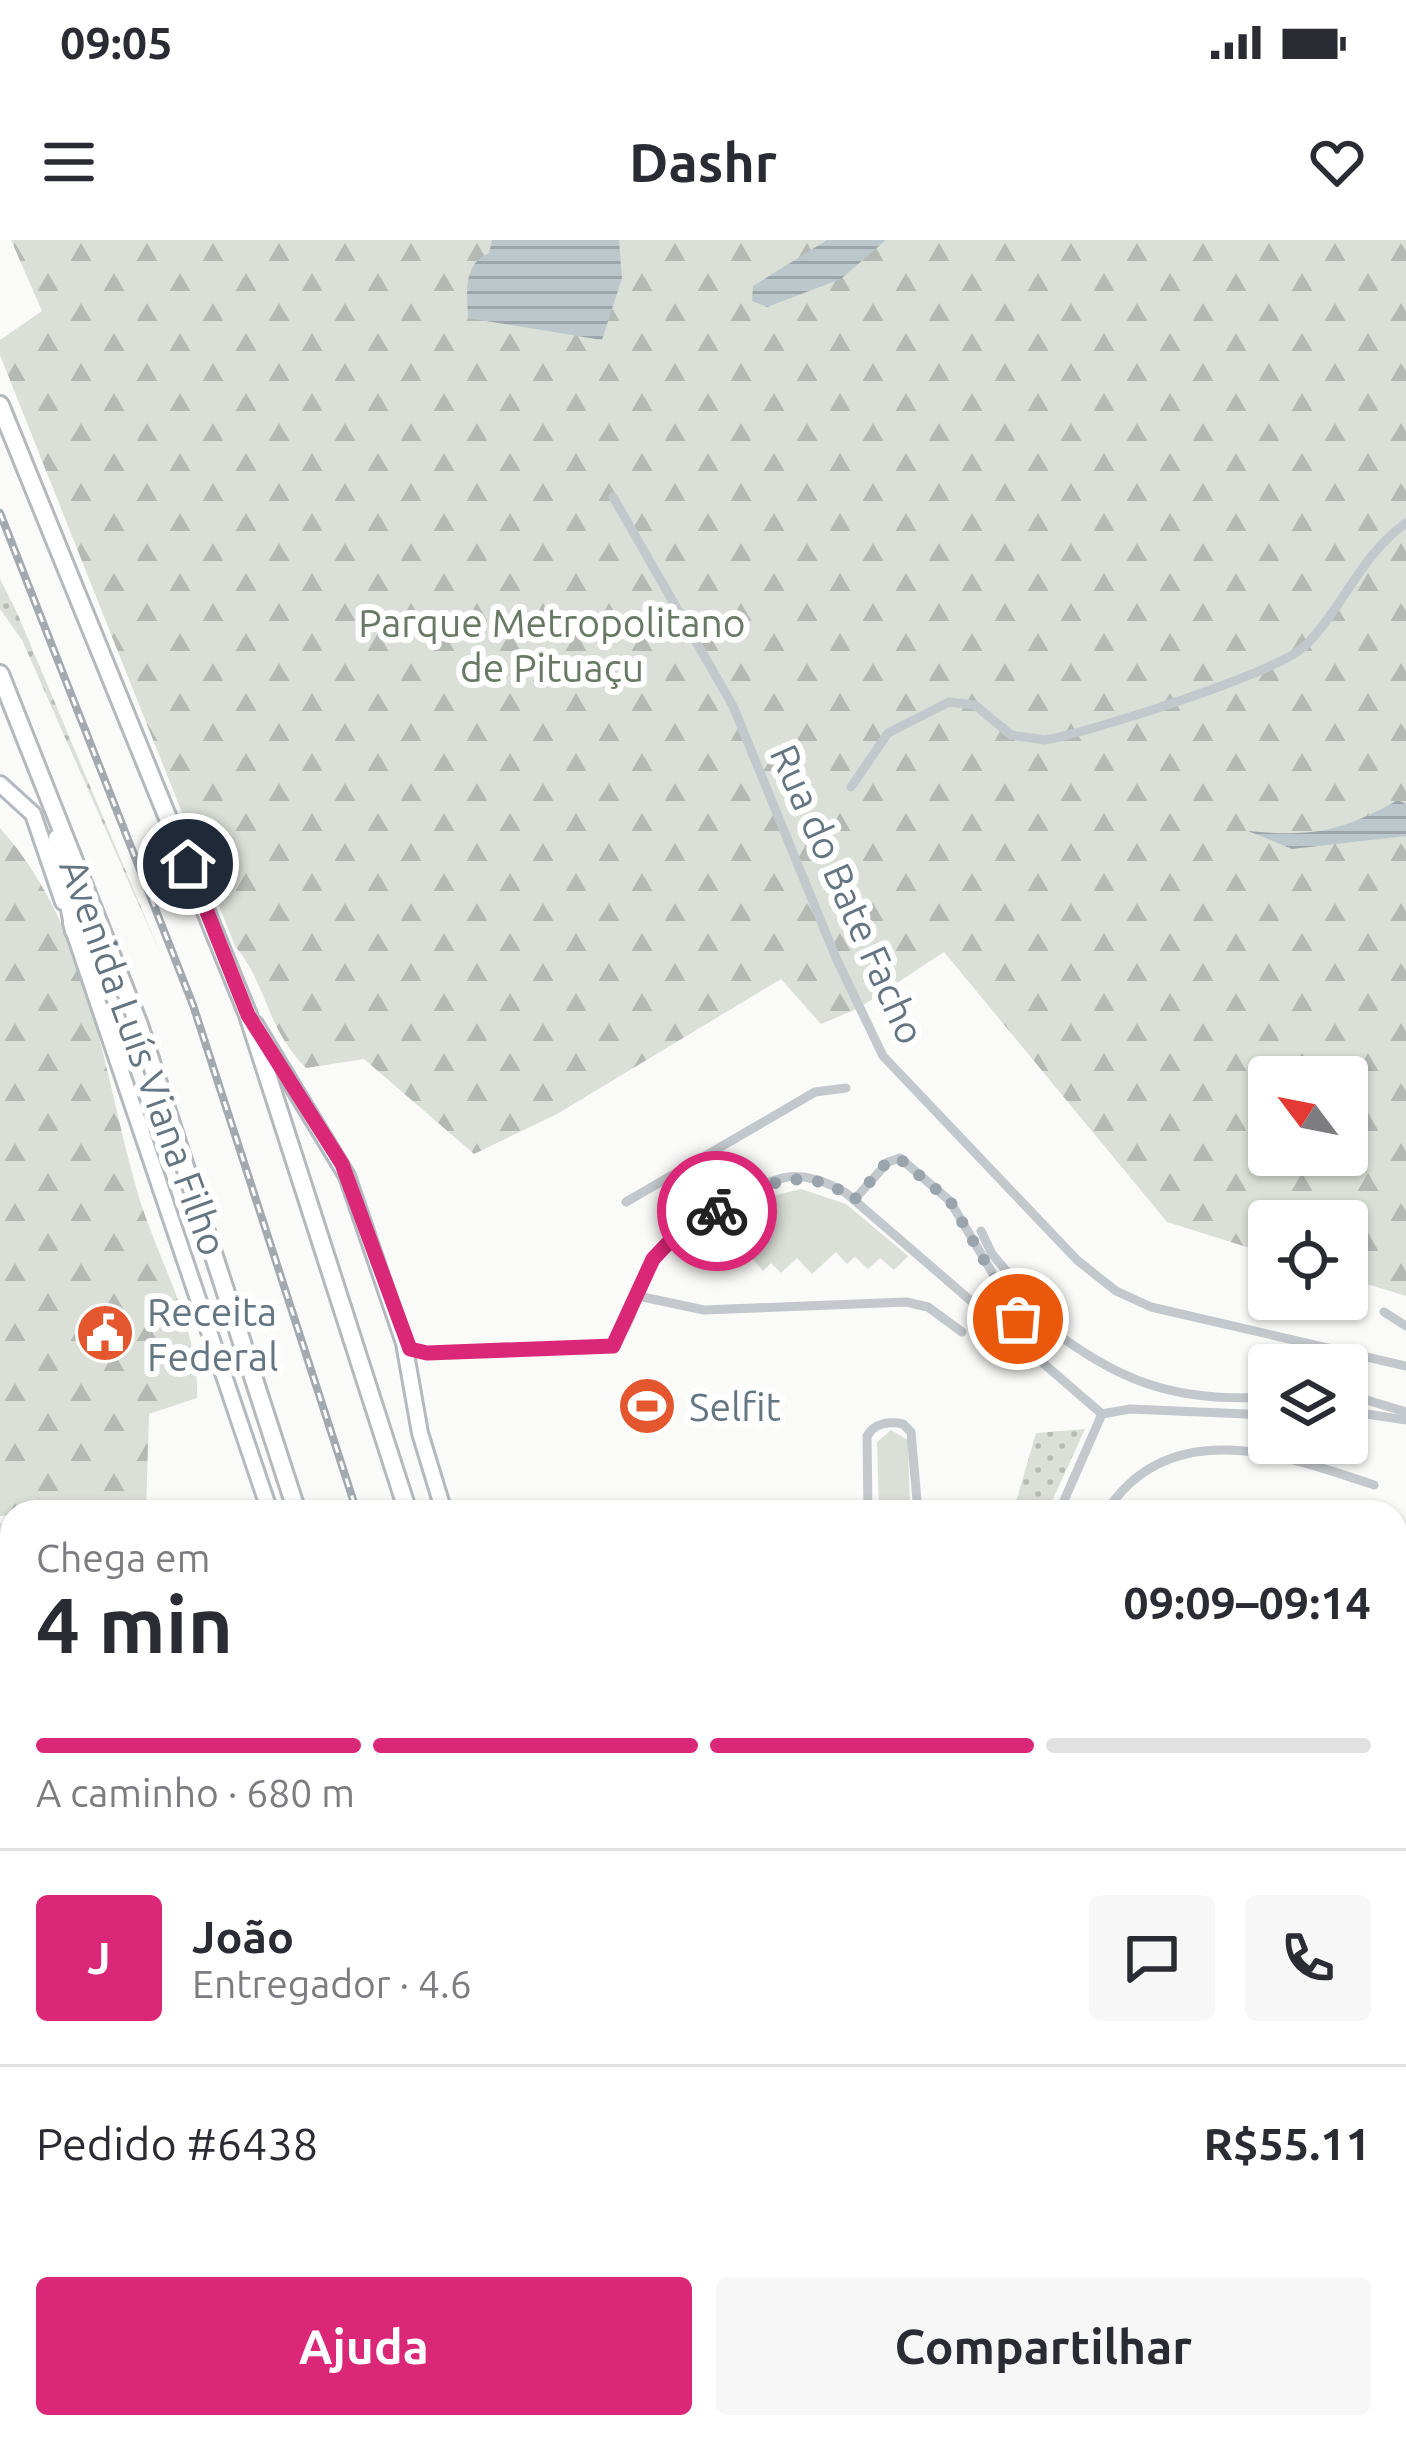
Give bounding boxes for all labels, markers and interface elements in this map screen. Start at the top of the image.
text: 09:05 [60,17,173,68]
icon: menu [36,129,102,195]
icon: heart [1304,129,1370,195]
text: Dashr [629,132,777,192]
park label: Parque Metropolitano de Pituaçu [358,601,746,689]
street label: Rua do Bate Facho [763,738,933,1050]
pin [137,813,239,915]
icon: home [155,831,221,897]
street label: Avenida Luís Viana Filho [52,853,236,1261]
north arrow [1248,1056,1368,1176]
map controls [1248,1056,1368,1464]
courier [657,1151,777,1271]
icon: bike [684,1178,750,1244]
button: locate [1248,1200,1368,1320]
pin [967,1268,1069,1370]
icon: bag [985,1286,1051,1352]
place label: Receita Federal [147,1290,278,1378]
public building icon: Receita Federal [74,1302,136,1364]
button: layers [1248,1344,1368,1464]
sports icon: Selfit [616,1375,678,1437]
place label: Selfit [689,1385,781,1428]
text: Chega em [36,1536,210,1579]
text: 09:09–09:14 [1123,1577,1371,1628]
text: 4 min [36,1580,233,1668]
text: A caminho · 680 m [36,1771,355,1814]
button: chat [1089,1895,1215,2021]
button: phone [1245,1895,1371,2021]
text: João [192,1911,294,1962]
text: J [87,1932,111,1983]
text: Entregador · 4.6 [192,1962,472,2005]
text: Pedido #6438 [36,2118,318,2169]
text: R$55.11 [1204,2118,1371,2169]
button: Ajuda [36,2277,692,2415]
button: Compartilhar [716,2277,1371,2415]

